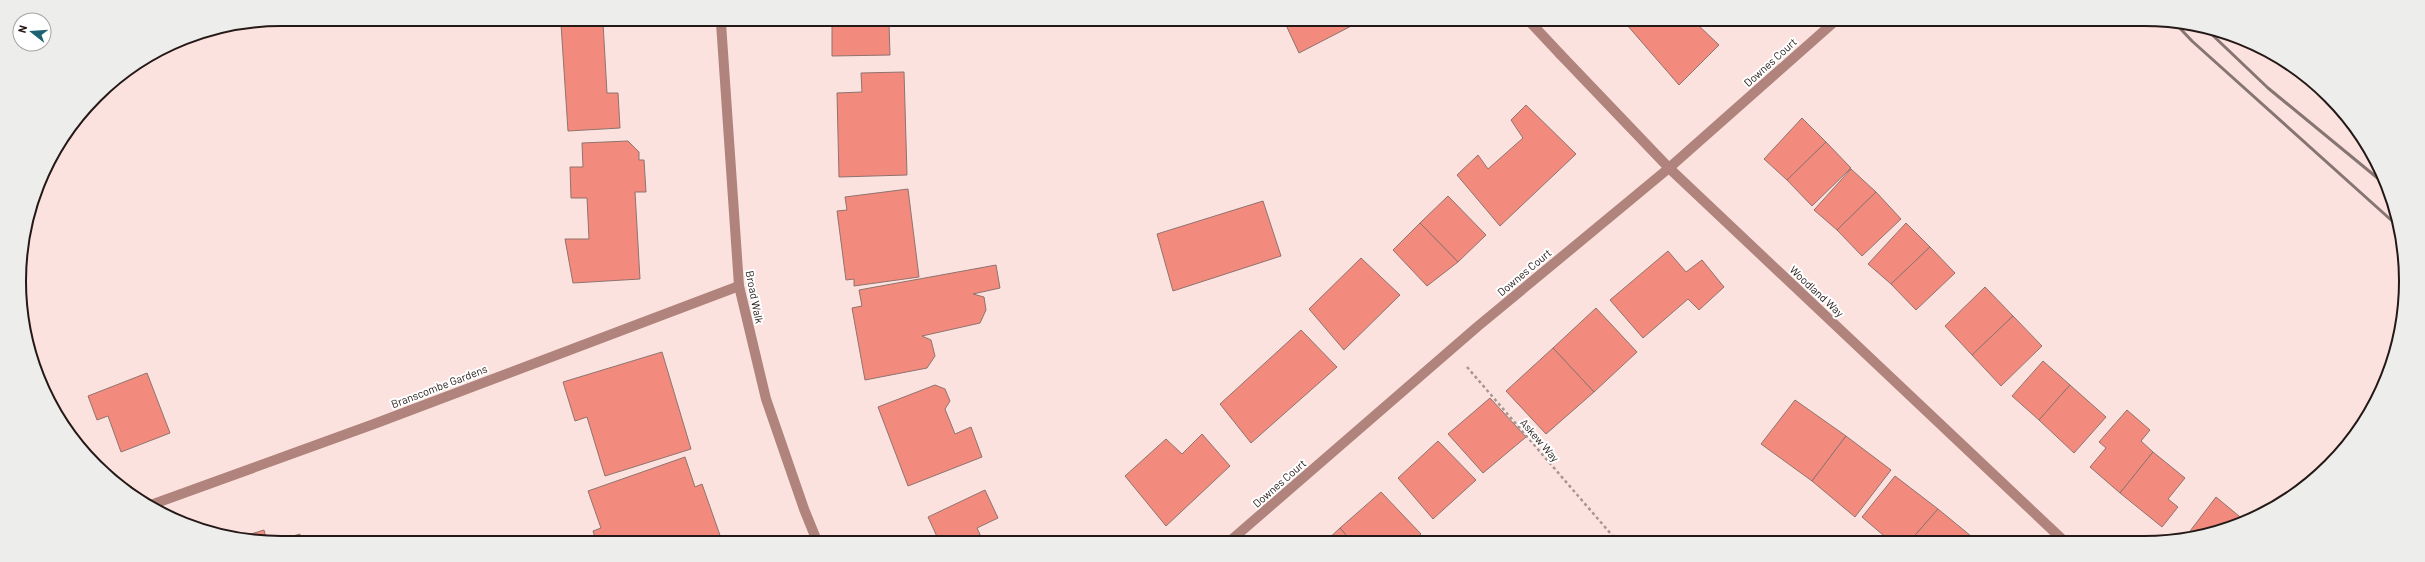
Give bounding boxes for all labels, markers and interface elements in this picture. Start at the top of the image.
north arrow [12,12,52,52]
text: N [15,24,29,34]
street label: Downes Court [1741,35,1799,89]
street label: Downes Court [1494,246,1554,298]
street label: Woodland Way [1787,263,1847,319]
street label: Broad Walk [744,270,767,325]
street label: Branscombe Gardens [389,362,489,410]
street label: Askew Way [1518,416,1562,464]
street label: Downes Court [1250,456,1308,510]

